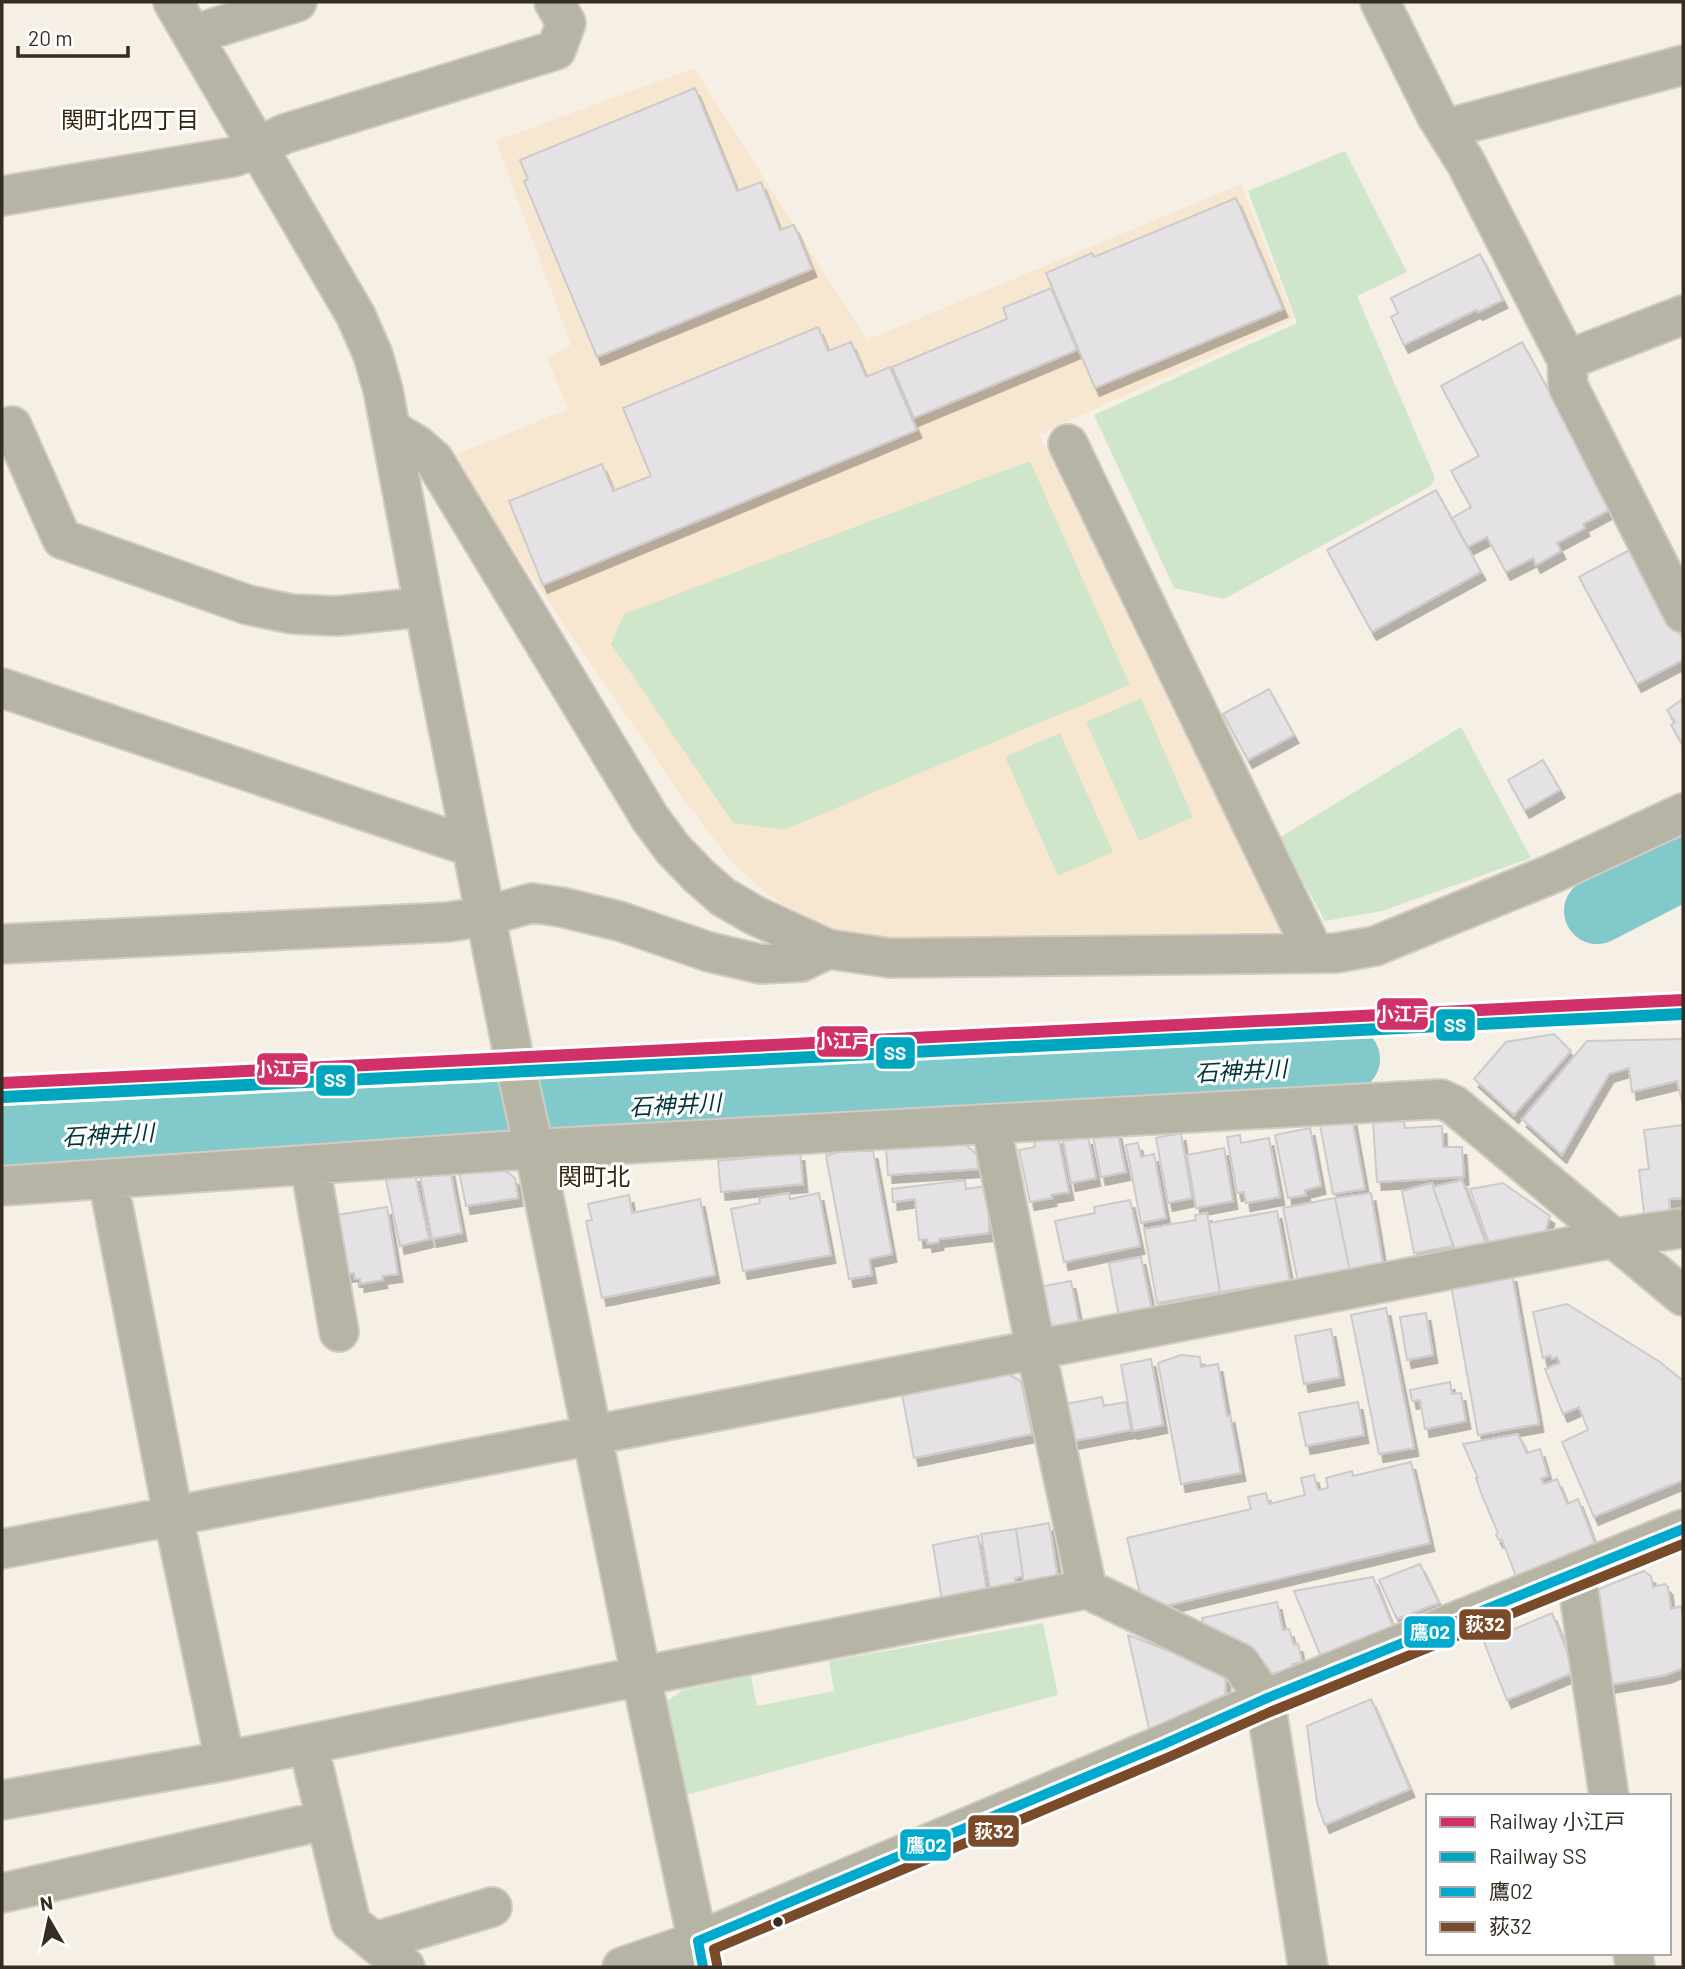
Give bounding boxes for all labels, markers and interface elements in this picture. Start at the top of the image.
scale bar [18,14,128,58]
text: 20 m [28,25,73,50]
district label: 関町北四丁目 [61,105,199,133]
line badge: 小江戸 [1376,997,1429,1031]
text: 小江戸 [1374,1002,1432,1025]
line badge: SS [1435,1008,1476,1042]
text: SS [1444,1013,1466,1036]
line badge: 小江戸 [816,1025,869,1058]
text: 小江戸 [813,1029,871,1052]
line badge: SS [875,1036,916,1070]
text: SS [884,1041,906,1064]
line badge: 小江戸 [256,1052,309,1086]
water label: 石神井川 [1194,1053,1291,1086]
text: 小江戸 [253,1057,311,1080]
line badge: SS [315,1064,356,1097]
text: SS [324,1068,346,1091]
water label: 石神井川 [628,1087,725,1120]
water label: 石神井川 [61,1117,158,1150]
district label: 関町北 [558,1161,630,1190]
line badge: 荻32 [1458,1608,1512,1641]
text: 荻32 [1465,1612,1505,1635]
line badge: 鷹02 [1403,1615,1456,1649]
text: 鷹02 [1410,1620,1450,1643]
legend [1426,1794,1671,1955]
text: Railway 小江戸 [1489,1808,1625,1833]
line badge: 荻32 [967,1814,1020,1848]
text: 荻32 [974,1819,1014,1842]
line badge: 鷹02 [899,1828,952,1862]
text: 鷹02 [906,1833,946,1856]
text: Railway SS [1489,1843,1587,1868]
text: 鷹02 [1489,1878,1533,1903]
north arrow [14,1885,84,1955]
text: N [38,1890,54,1915]
text: 荻32 [1489,1913,1532,1938]
unlabelled marker [771,1915,785,1929]

